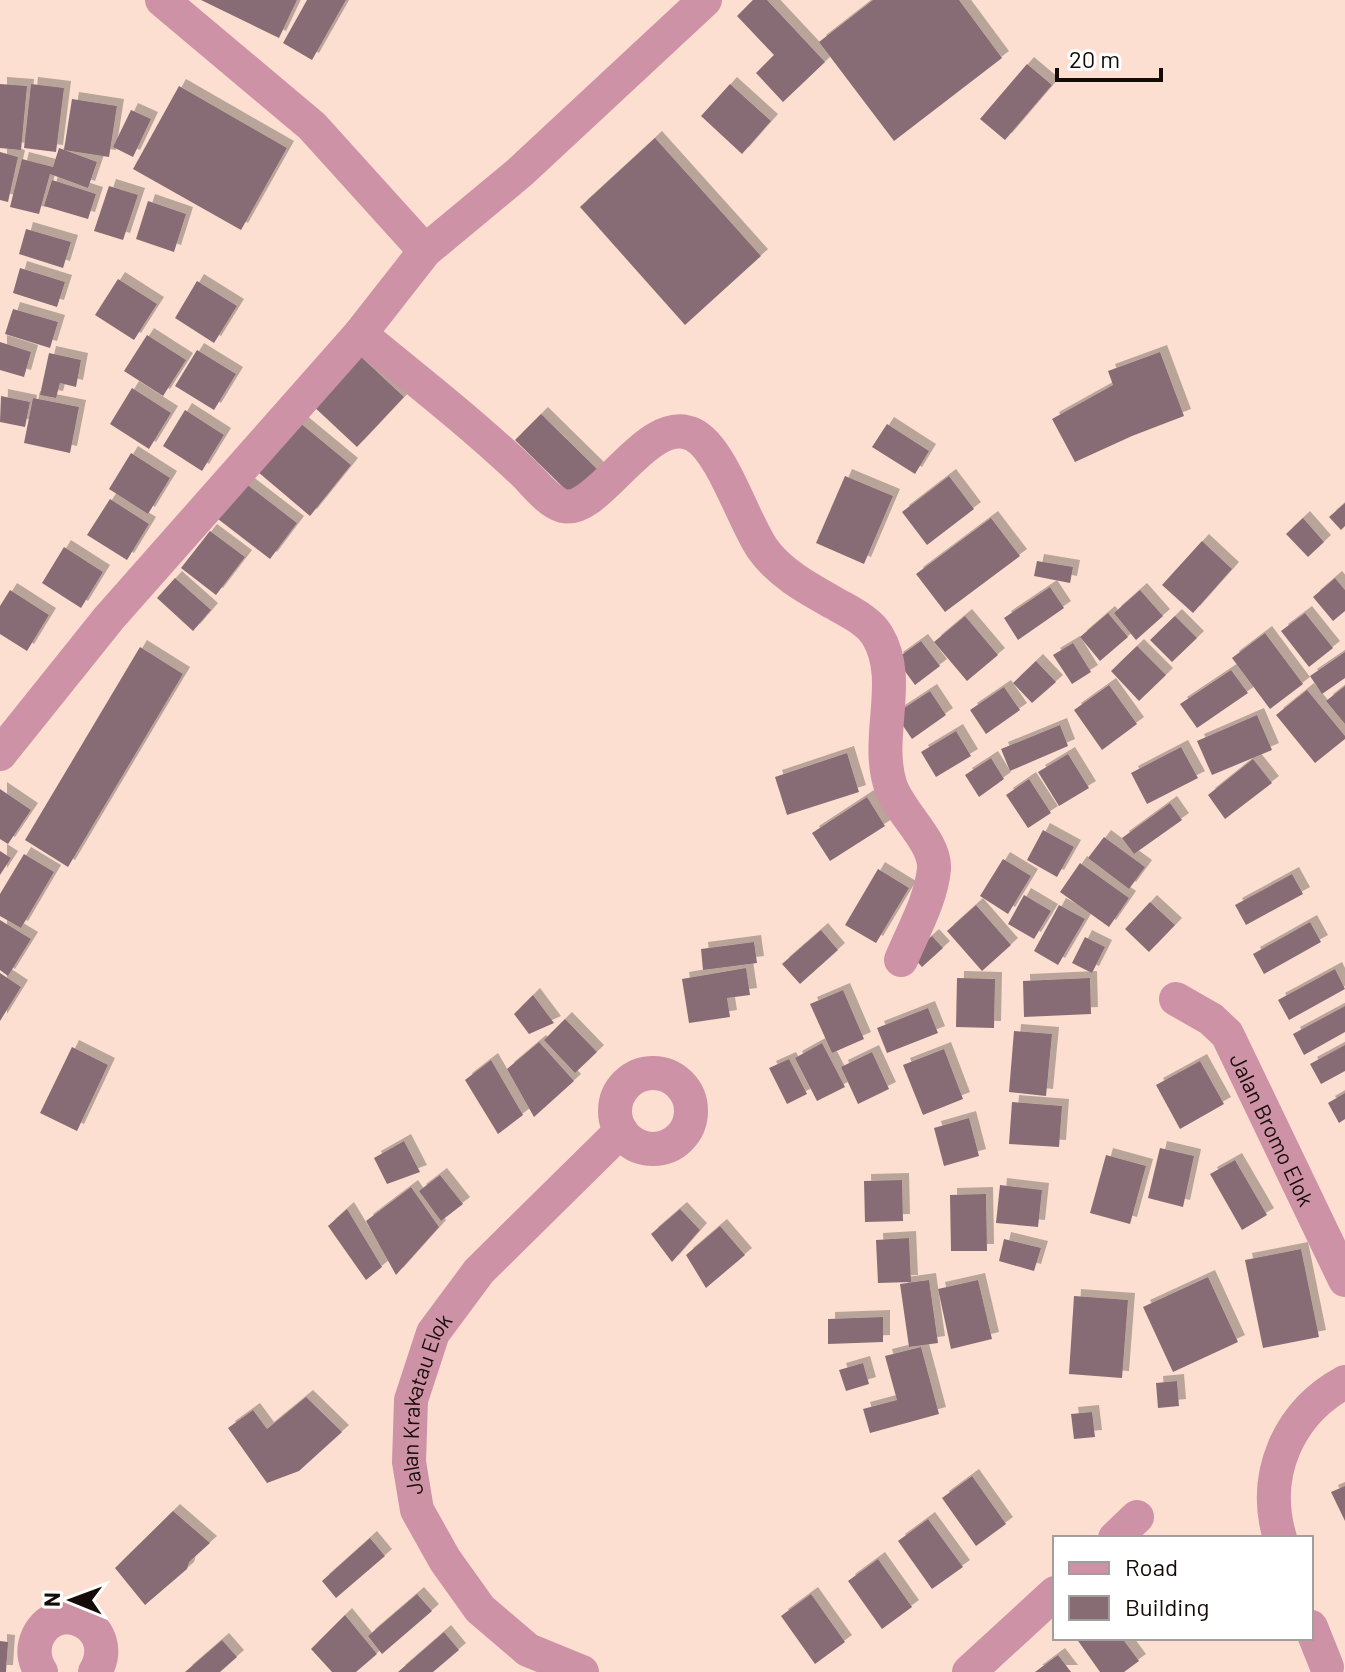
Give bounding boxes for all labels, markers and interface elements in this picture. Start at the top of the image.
scale bar [1057,32,1161,82]
text: 20 m [1069,44,1120,73]
street label: Jalan Bromo Elok [1225,1049,1320,1210]
street label: Jalan Krakatau Elok [396,1308,456,1497]
legend [1053,1536,1313,1640]
text: Road [1125,1552,1178,1581]
north arrow [32,1560,112,1640]
text: N [38,1592,64,1607]
text: Building [1125,1592,1209,1621]

